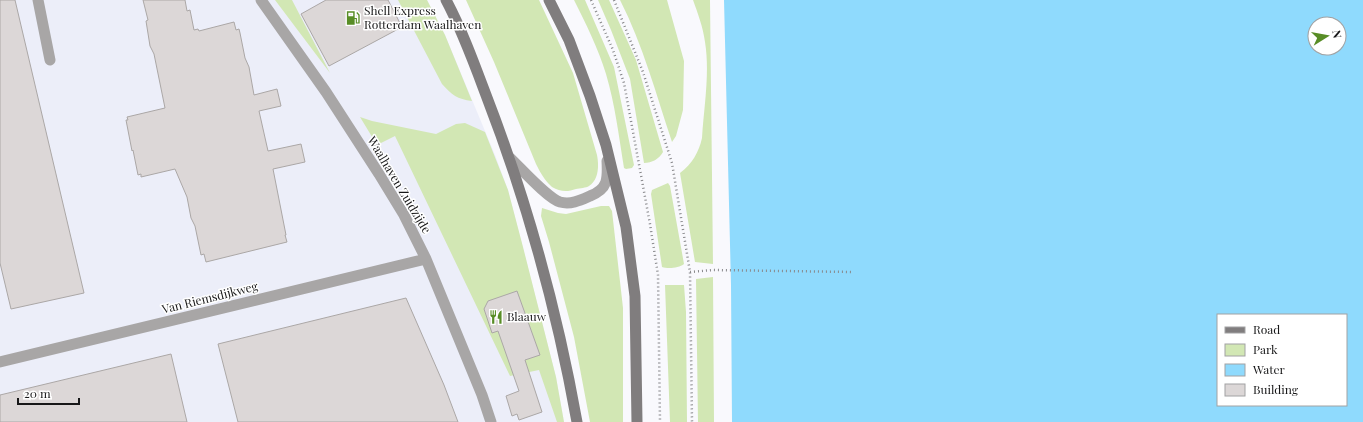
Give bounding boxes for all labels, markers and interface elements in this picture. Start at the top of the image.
place label: Shell Express Rotterdam Waalhaven [364,2,481,32]
fuel station icon: Shell Express Rotterdam Waalhaven [345,10,361,26]
north arrow [1307,16,1347,56]
text: N [1329,29,1345,39]
street label: Waalhaven Zuidzijde [364,132,435,236]
street label: Van Riemsdijkweg [159,277,260,317]
place label: Blaauw [507,308,547,324]
restaurant icon: Blaauw [488,309,504,325]
legend [1217,314,1347,406]
text: Road [1253,321,1280,337]
text: Park [1253,341,1278,357]
text: Water [1252,361,1286,377]
scale bar [18,380,79,406]
text: Building [1253,381,1299,397]
text: 20 m [24,385,51,401]

